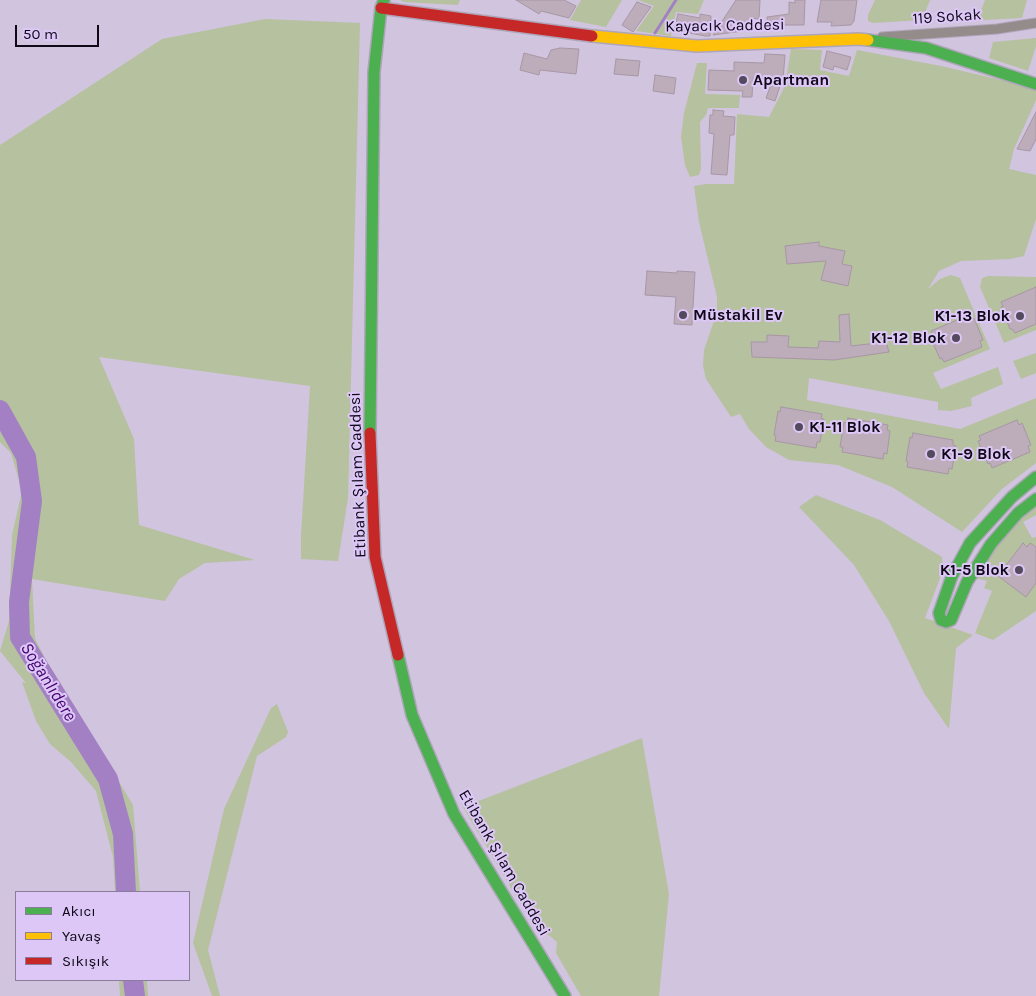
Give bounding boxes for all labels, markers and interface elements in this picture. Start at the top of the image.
street label: 119 Sokak [912,5,982,29]
scale bar [18,15,101,47]
street label: Kayacık Caddesi [665,15,785,37]
text: 50 m [23,25,58,43]
place label: Apartman [753,70,829,90]
marker: Apartman [737,74,749,86]
place label: Müstakil Ev [693,305,782,325]
place label: K1-13 Blok [934,306,1010,326]
marker: Müstakil Ev [677,309,689,321]
marker: K1-13 Blok [1014,310,1026,322]
place label: K1-12 Blok [871,328,946,348]
marker: K1-12 Blok [950,332,962,344]
street label: Etibank Şılam Caddesi [346,392,370,558]
place label: K1-11 Blok [809,417,880,437]
marker: K1-11 Blok [793,421,805,433]
place label: K1-9 Blok [941,444,1011,464]
marker: K1-9 Blok [925,448,937,460]
place label: K1-5 Blok [940,560,1009,580]
marker: K1-5 Blok [1013,564,1025,576]
water label: Soğanlıdere [15,639,81,725]
street label: Etibank Şılam Caddesi [454,786,554,940]
legend [15,891,190,981]
text: Akıcı [62,902,96,920]
text: Yavaş [62,927,101,945]
text: Sıkışık [62,952,109,970]

